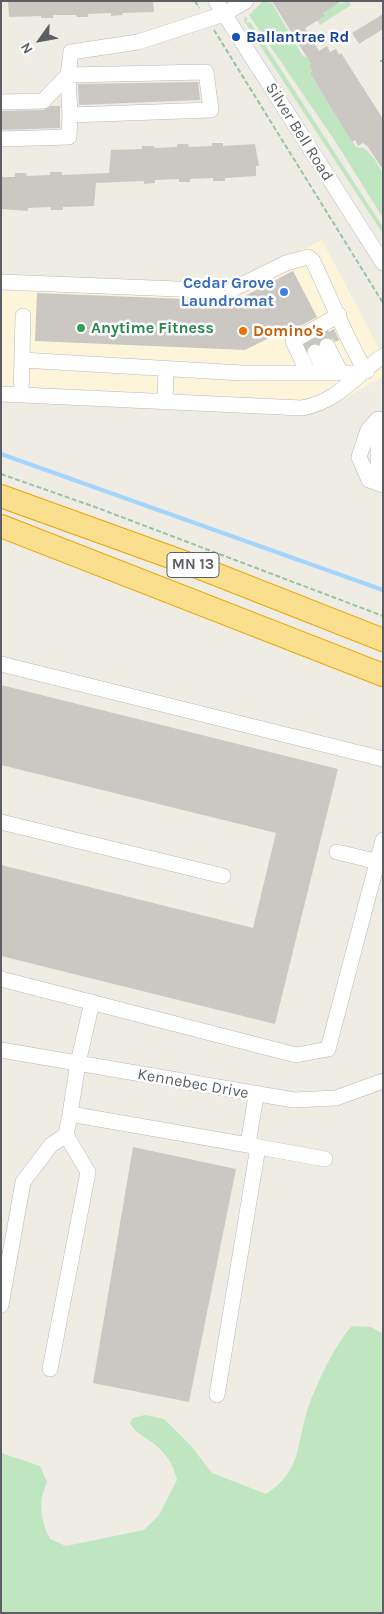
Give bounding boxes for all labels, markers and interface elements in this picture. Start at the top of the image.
north arrow [15,15,65,65]
place label: Ballantrae Rd [246,27,349,47]
marker: Ballantrae Rd [230,31,242,43]
text: N [17,39,37,57]
street label: Silver Bell Road [261,79,337,185]
place label: Cedar Grove Laundromat [181,273,274,311]
marker: Cedar Grove Laundromat [278,286,290,298]
place label: Anytime Fitness [91,318,214,338]
place label: Domino's [253,321,324,341]
marker: Anytime Fitness [75,322,87,334]
marker: Domino's [237,325,249,337]
road number: MN 13 [167,552,219,578]
street label: Kennebec Drive [136,1065,250,1103]

